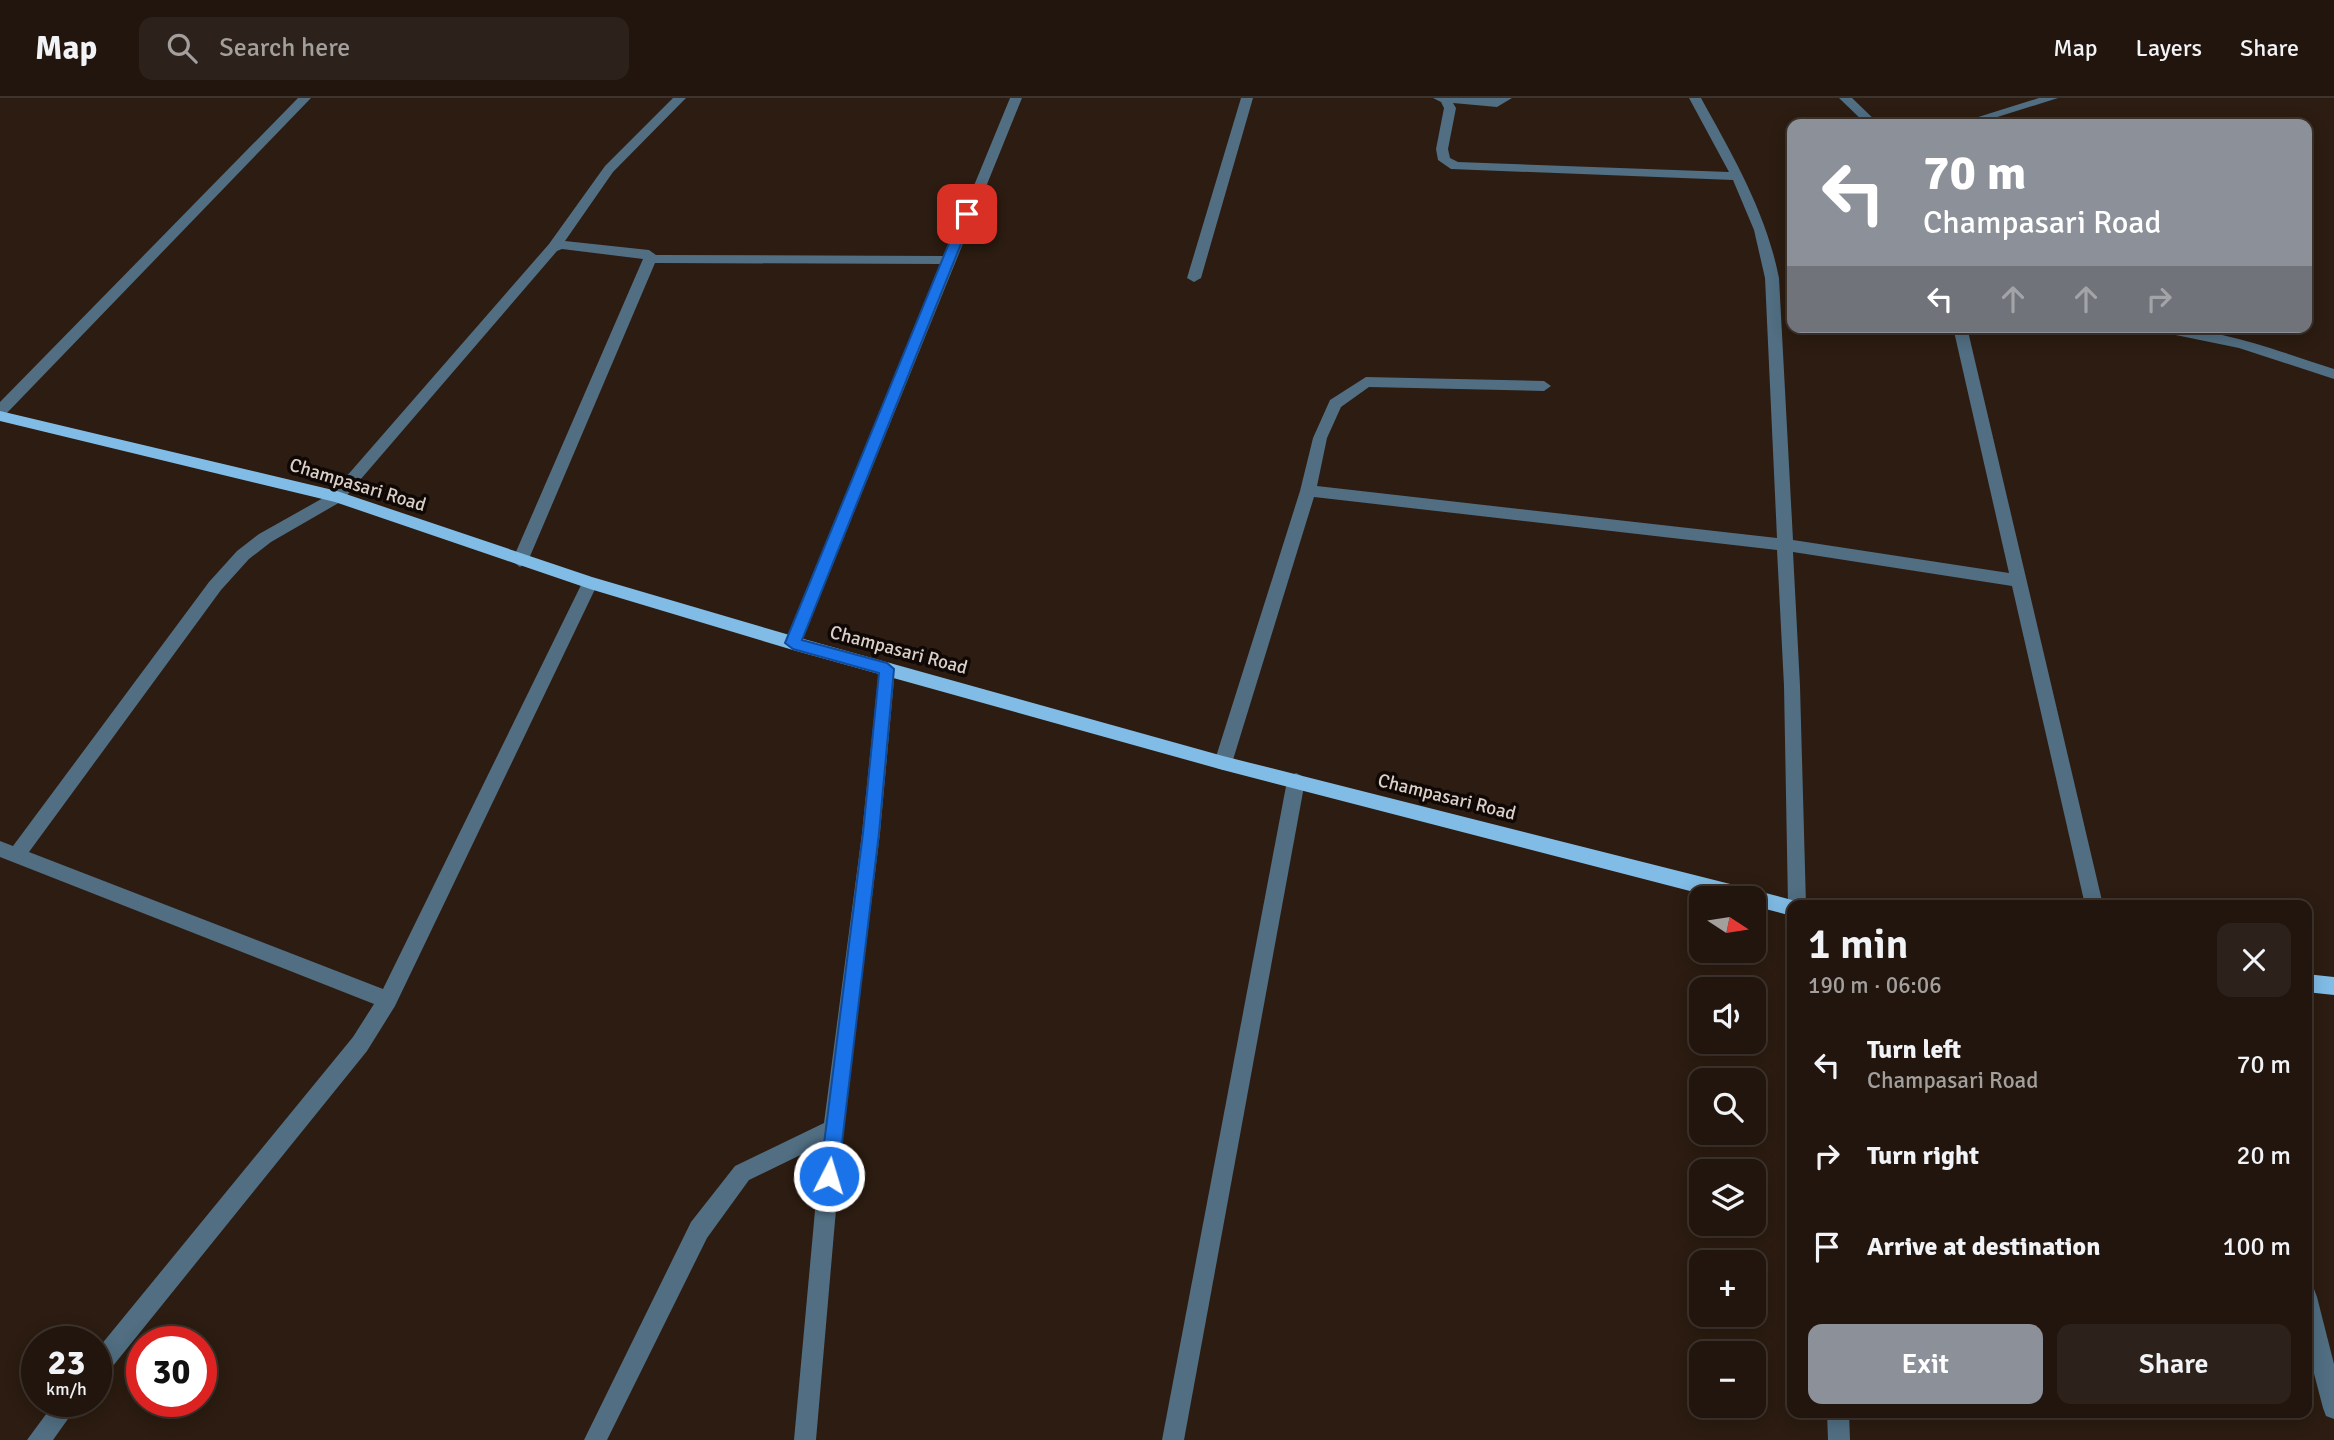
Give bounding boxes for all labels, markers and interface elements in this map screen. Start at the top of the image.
search box [139,17,629,80]
text: Map [35,28,97,69]
icon: search [163,29,201,67]
text: Search here [219,32,350,64]
text: Map [2053,33,2098,63]
text: Layers [2136,33,2202,63]
text: Share [2240,33,2299,63]
text: 70 m [1923,143,2026,203]
icon: left [1808,147,1899,238]
pin [937,184,997,244]
icon: arrive [948,195,986,233]
text: Champasari Road [1923,203,2161,242]
icon: left [1921,280,1959,318]
icon: ahead [1994,280,2032,318]
icon: ahead [2067,280,2105,318]
icon: right [2140,280,2178,318]
street label: Champasari Road [287,453,429,517]
street label: Champasari Road [827,620,970,680]
street label: Champasari Road [1375,768,1518,826]
north arrow [1689,886,1766,962]
map controls [1689,886,1766,1418]
text: 1 min [1808,919,1909,970]
button: close [2217,923,2291,997]
text: 190 m · 06:06 [1808,971,1942,1000]
button: sound [1689,977,1766,1054]
text: Turn left [1867,1034,1961,1066]
icon: left [1808,1046,1846,1084]
text: 70 m [2236,1049,2291,1081]
text: Champasari Road [1867,1066,2038,1095]
button: search [1689,1068,1766,1145]
icon: right [1808,1137,1846,1175]
position arrow [792,1139,866,1213]
text: Turn right [1867,1140,1979,1172]
text: 20 m [2236,1140,2291,1172]
button: layers [1689,1159,1766,1236]
icon: arrive [1808,1228,1846,1266]
text: Arrive at destination [1867,1231,2100,1263]
text: 100 m [2222,1231,2291,1263]
button: + [1689,1250,1766,1327]
button: Exit [1808,1324,2043,1404]
button: Share [2057,1324,2291,1404]
speed limit sign: 30 [126,1326,217,1417]
text: 23 [48,1341,85,1384]
button: − [1689,1341,1766,1418]
text: km/h [46,1378,87,1400]

